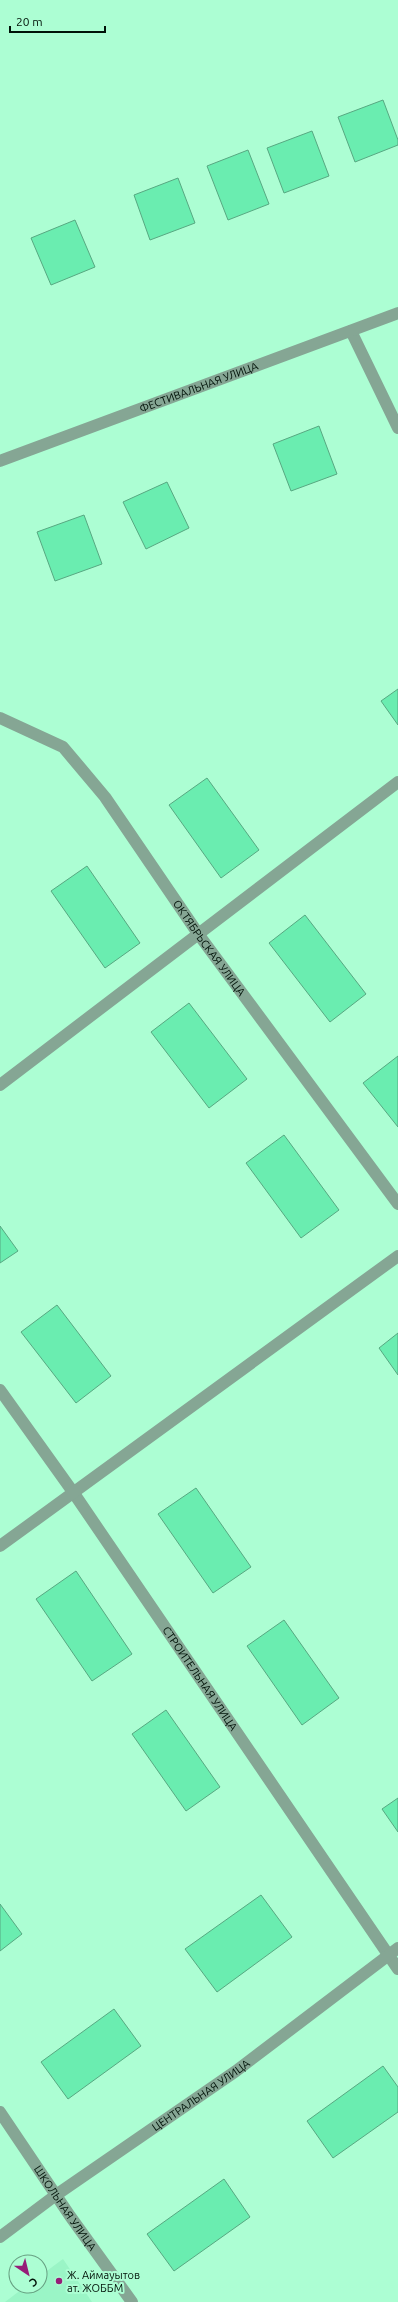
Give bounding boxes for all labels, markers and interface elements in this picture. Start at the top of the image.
scale bar [10,8,105,34]
text: 20 m [16,15,43,28]
street label: ФЕСТИВАЛЬНАЯ УЛИЦА [138,359,261,415]
street label: ОКТЯБРЬСКАЯ УЛИЦА [171,898,248,999]
street label: СТРОИТЕЛЬНАЯ УЛИЦА [160,1624,240,1733]
street label: ЦЕНТРАЛЬНАЯ УЛИЦА [150,2056,253,2133]
street label: ШКОЛЬНАЯ УЛИЦА [32,2163,99,2253]
north arrow [8,2254,48,2294]
place label: Ж. Аймауытов ат. ЖОББМ [67,2269,140,2294]
text: С [27,2275,40,2289]
marker: Ж. Аймауытов ат. ЖОББМ [54,2276,64,2286]

